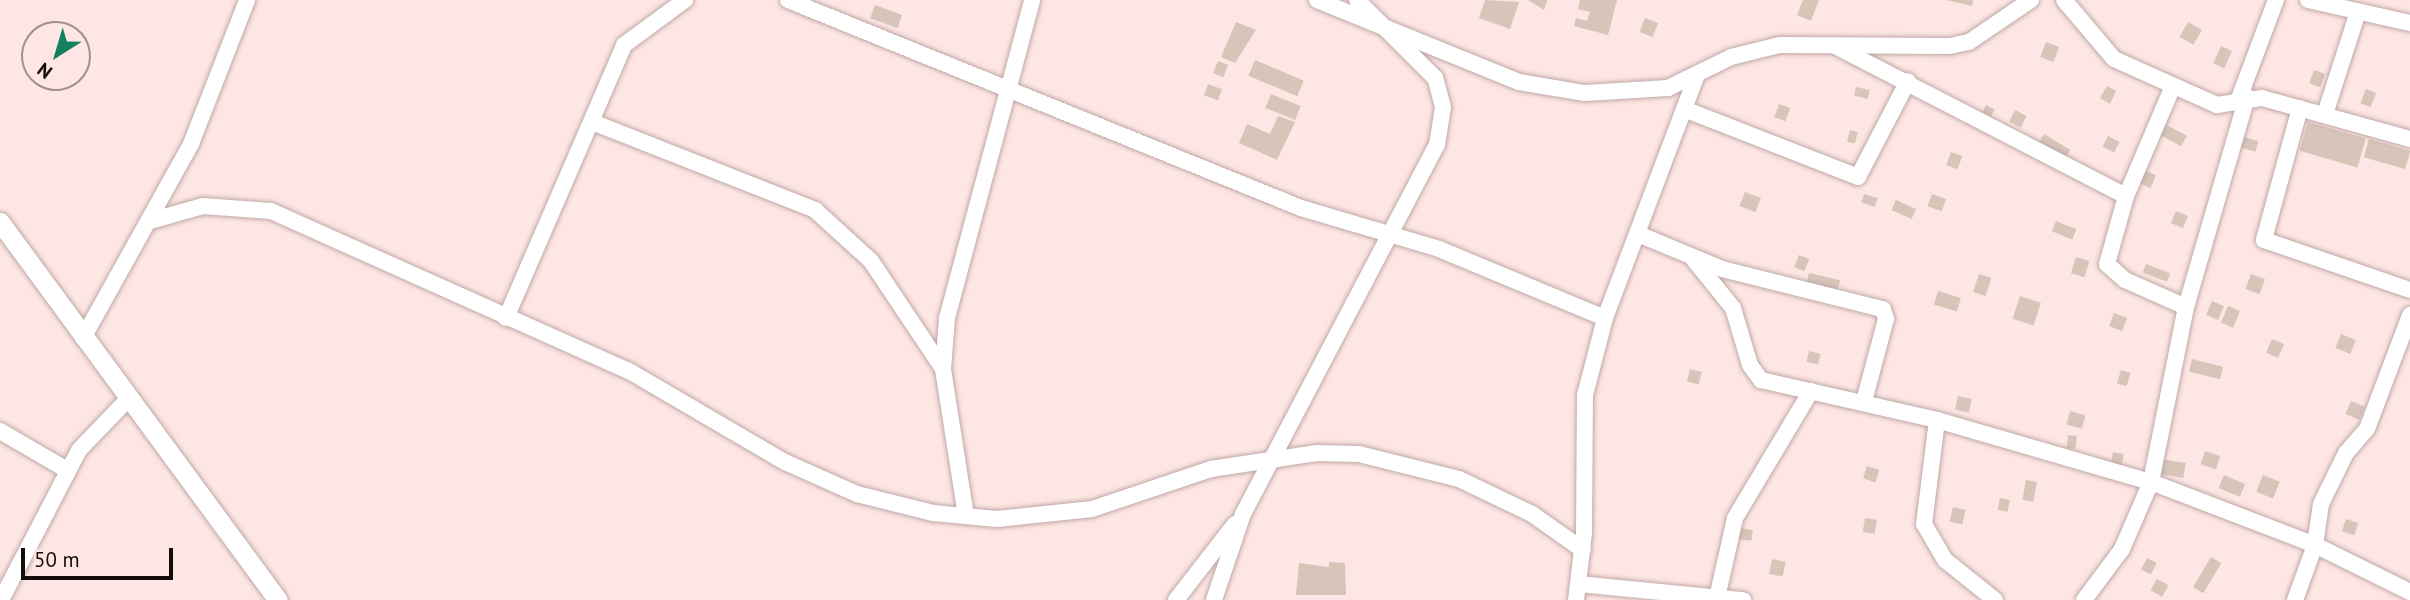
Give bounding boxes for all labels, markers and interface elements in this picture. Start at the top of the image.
north arrow [21,21,91,91]
text: N [32,58,57,85]
scale bar [24,534,177,578]
text: 50 m [34,546,80,573]

